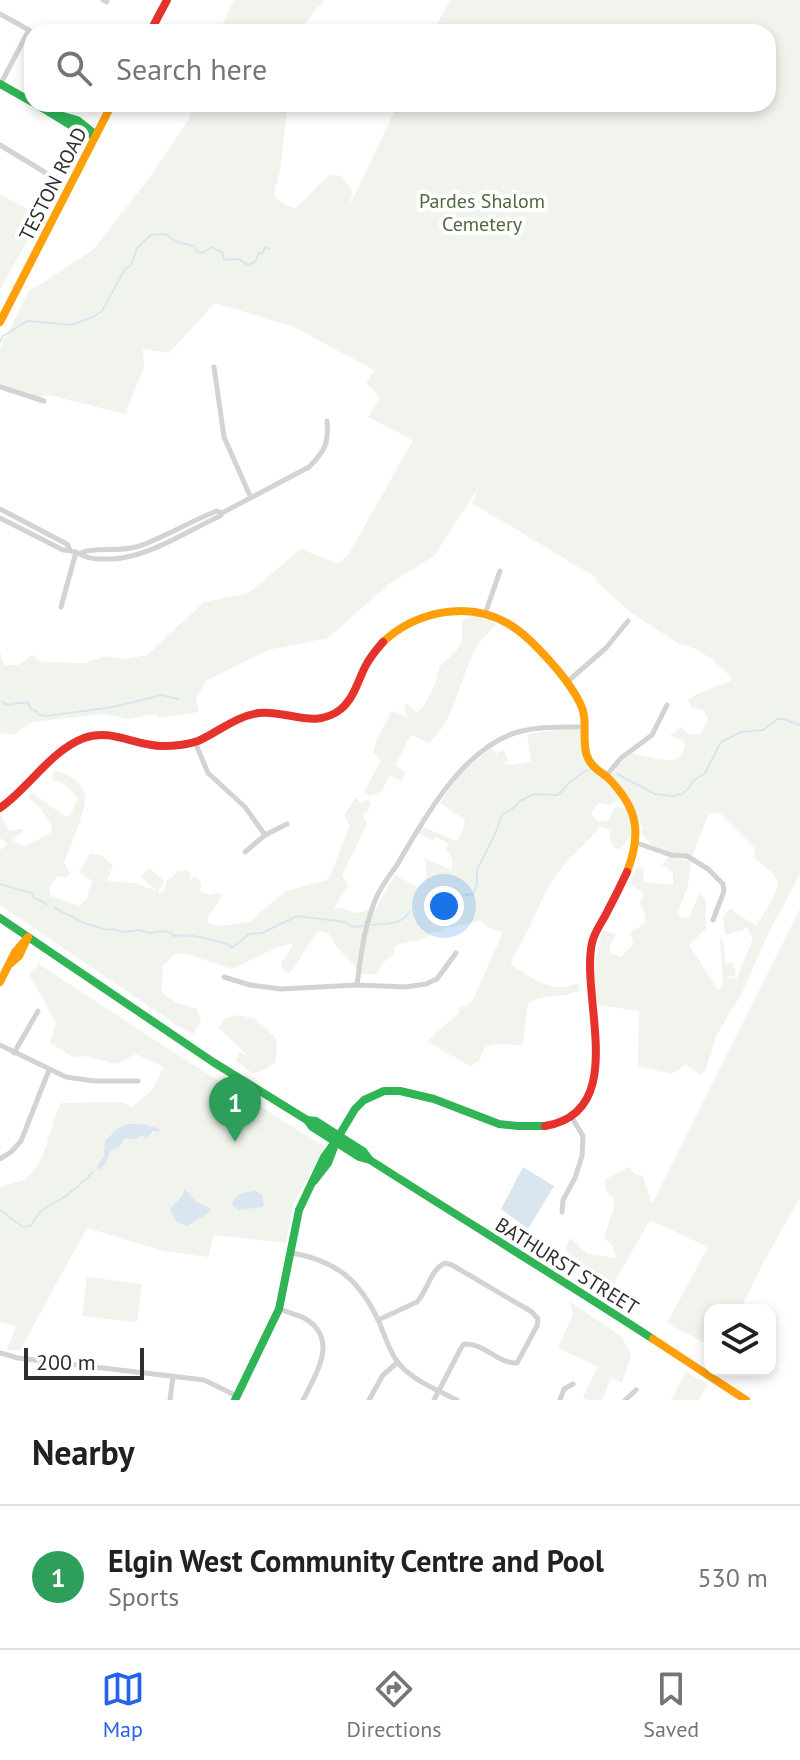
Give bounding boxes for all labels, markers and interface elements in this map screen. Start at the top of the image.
search box [24,24,776,112]
icon: search [52,46,96,90]
text: Search here [116,49,267,88]
street label: TESTON ROAD [13,123,93,245]
park label: Pardes Shalom Cemetery [419,188,545,237]
your location [424,886,464,926]
pin: 1 [209,1076,261,1142]
street label: BATHURST STREET [491,1212,643,1320]
map controls [704,1304,776,1376]
button: layers [704,1304,776,1376]
scale bar [24,1344,144,1380]
text: 200 m [36,1348,96,1376]
text: Nearby [32,1430,134,1474]
text: Elgin West Community Centre and Pool [108,1541,604,1580]
text: 1 [51,1561,65,1594]
text: 530 m [697,1561,768,1594]
text: Sports [108,1580,179,1613]
tab: Map [101,1667,145,1743]
tab: Directions [346,1667,442,1743]
tab: Saved [643,1667,699,1743]

